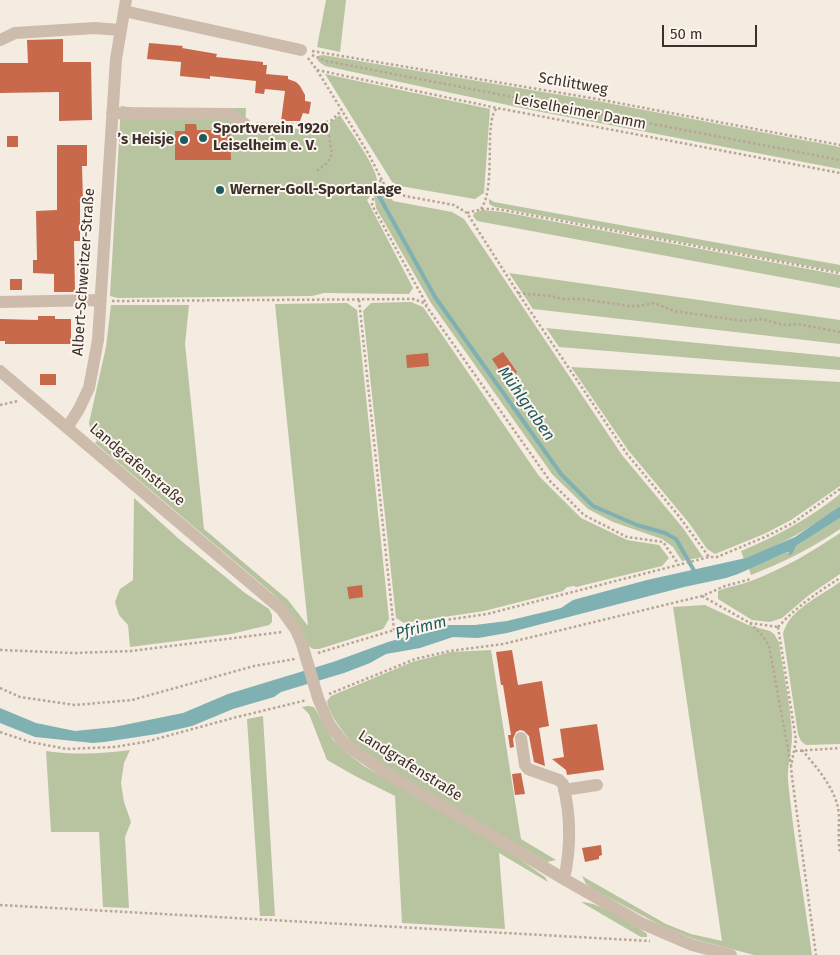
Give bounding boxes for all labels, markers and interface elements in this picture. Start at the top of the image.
scale bar [665,15,760,47]
text: 50 m [670,25,703,43]
street label: Schlittweg [537,69,609,99]
street label: Leiselheimer Damm [512,90,648,134]
place label: Sportverein 1920 Leiselheim e. V. [213,120,329,155]
place label: ’s Heisje [117,131,174,149]
marker: Sportverein 1920 Leiselheim e. V. [197,132,209,144]
marker: ’s Heisje [178,134,190,146]
place label: Werner-Goll-Sportanlage [230,181,402,199]
marker: Werner-Goll-Sportanlage [214,184,226,196]
street label: Albert-Schweitzer-Straße [69,187,99,357]
water label: Mühlgraben [493,363,559,445]
street label: Landgrafenstraße [86,420,188,510]
water label: Pfrimm [393,612,449,644]
street label: Landgrafenstraße [355,727,465,805]

